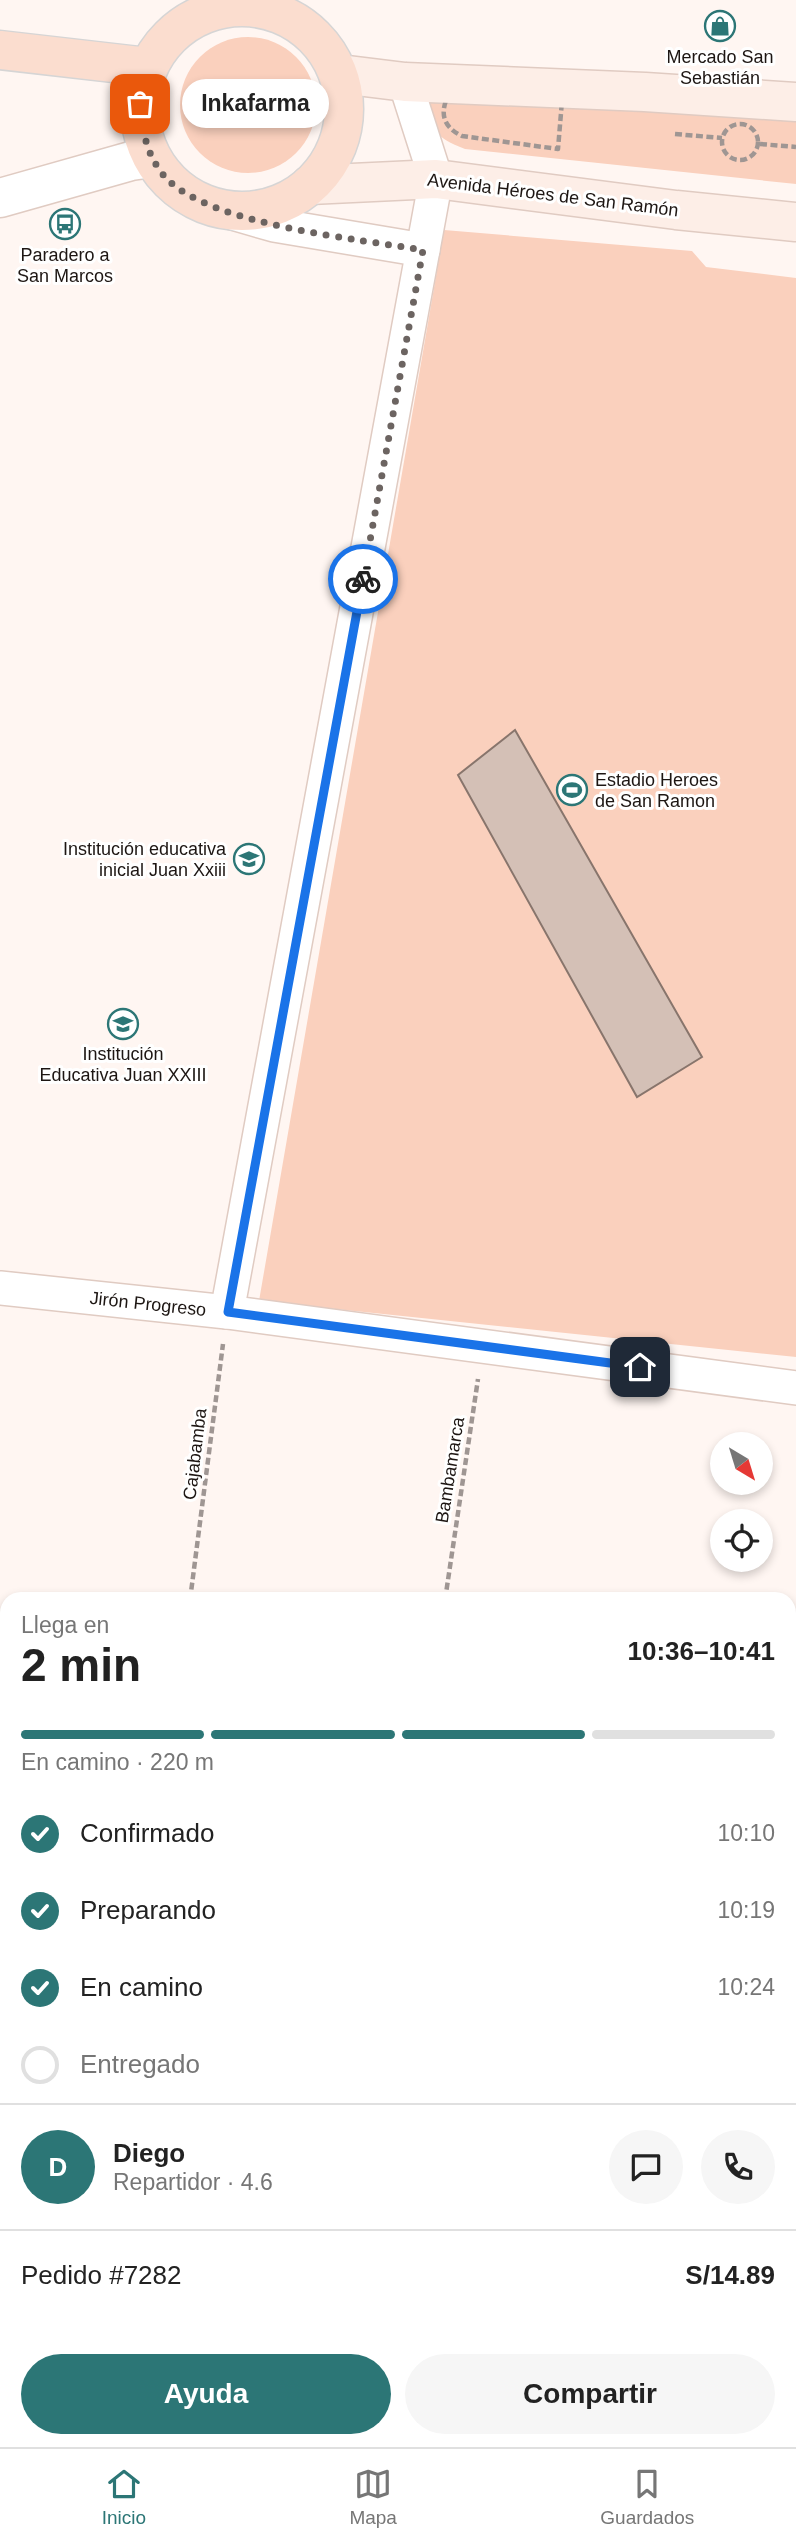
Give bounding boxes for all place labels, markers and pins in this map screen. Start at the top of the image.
shop icon: Mercado San Sebastián [703,9,737,43]
place label: Mercado San Sebastián [666,47,774,88]
pin [110,74,170,134]
callout: Inkafarma [182,80,329,128]
bus stop icon: Paradero a San Marcos [48,207,82,241]
place label: Paradero a San Marcos [17,245,113,286]
place label: Estadio Heroes de San Ramon [595,770,718,811]
sports icon: Estadio Heroes de San Ramon [555,773,589,807]
place label: Institución educativa inicial Juan Xxiii [63,839,227,880]
school or university icon: Institución educativa inicial Juan Xxiii [232,842,266,876]
school or university icon: Institución Educativa Juan XXIII [106,1007,140,1041]
place label: Institución Educativa Juan XXIII [39,1044,207,1085]
pin [610,1337,670,1397]

